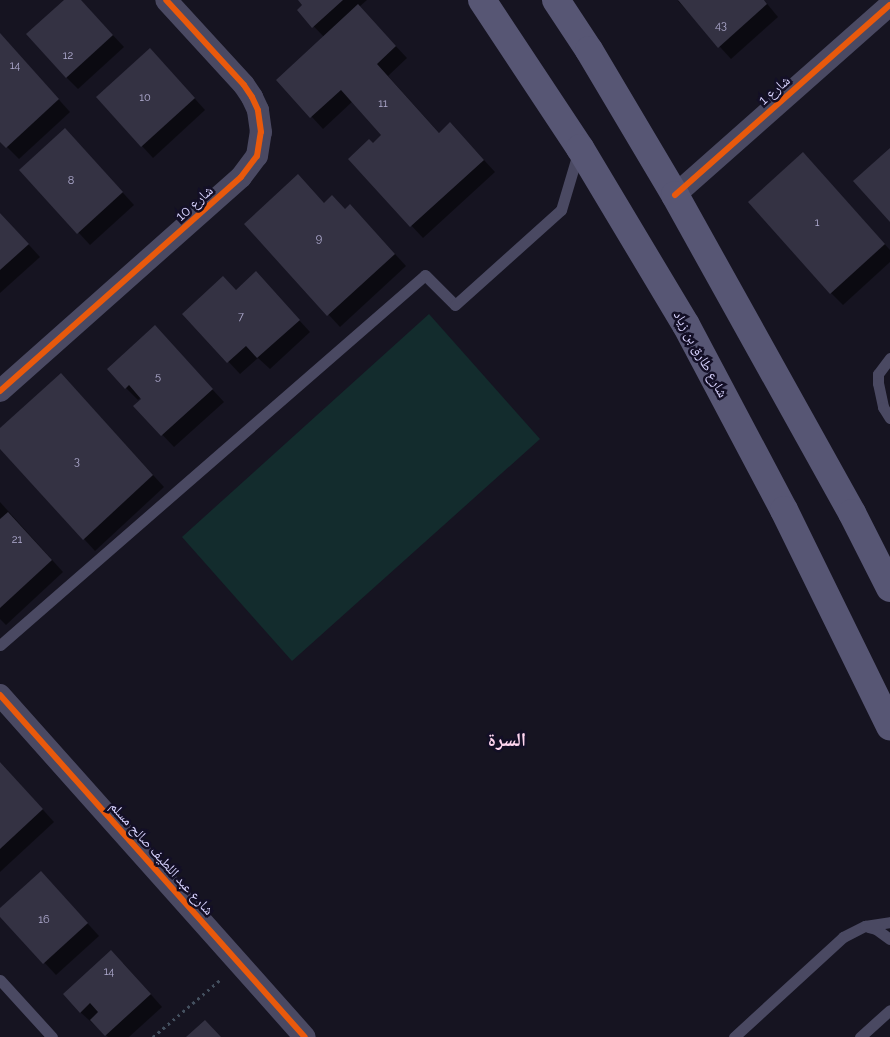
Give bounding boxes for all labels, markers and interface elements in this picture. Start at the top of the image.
house number: 43 [715,19,727,33]
house number: 12 [63,49,73,63]
house number: 14 [10,59,20,73]
street label: شارع 1 [755,72,793,108]
house number: 10 [139,91,151,105]
house number: 11 [378,97,388,111]
house number: 8 [68,174,74,188]
street label: شارع 10 [172,182,216,224]
house number: 1 [815,216,819,230]
house number: 9 [316,232,322,246]
street label: شارع طارق بن زياد [670,308,732,400]
house number: 7 [238,310,244,324]
house number: 5 [155,370,161,384]
house number: 3 [74,455,80,469]
house number: 21 [12,533,22,547]
district label: السرة [488,729,526,751]
street label: شارع عبد اللطيف صالح مسلم [107,798,217,918]
house number: 16 [38,913,50,927]
house number: 14 [104,965,114,979]

